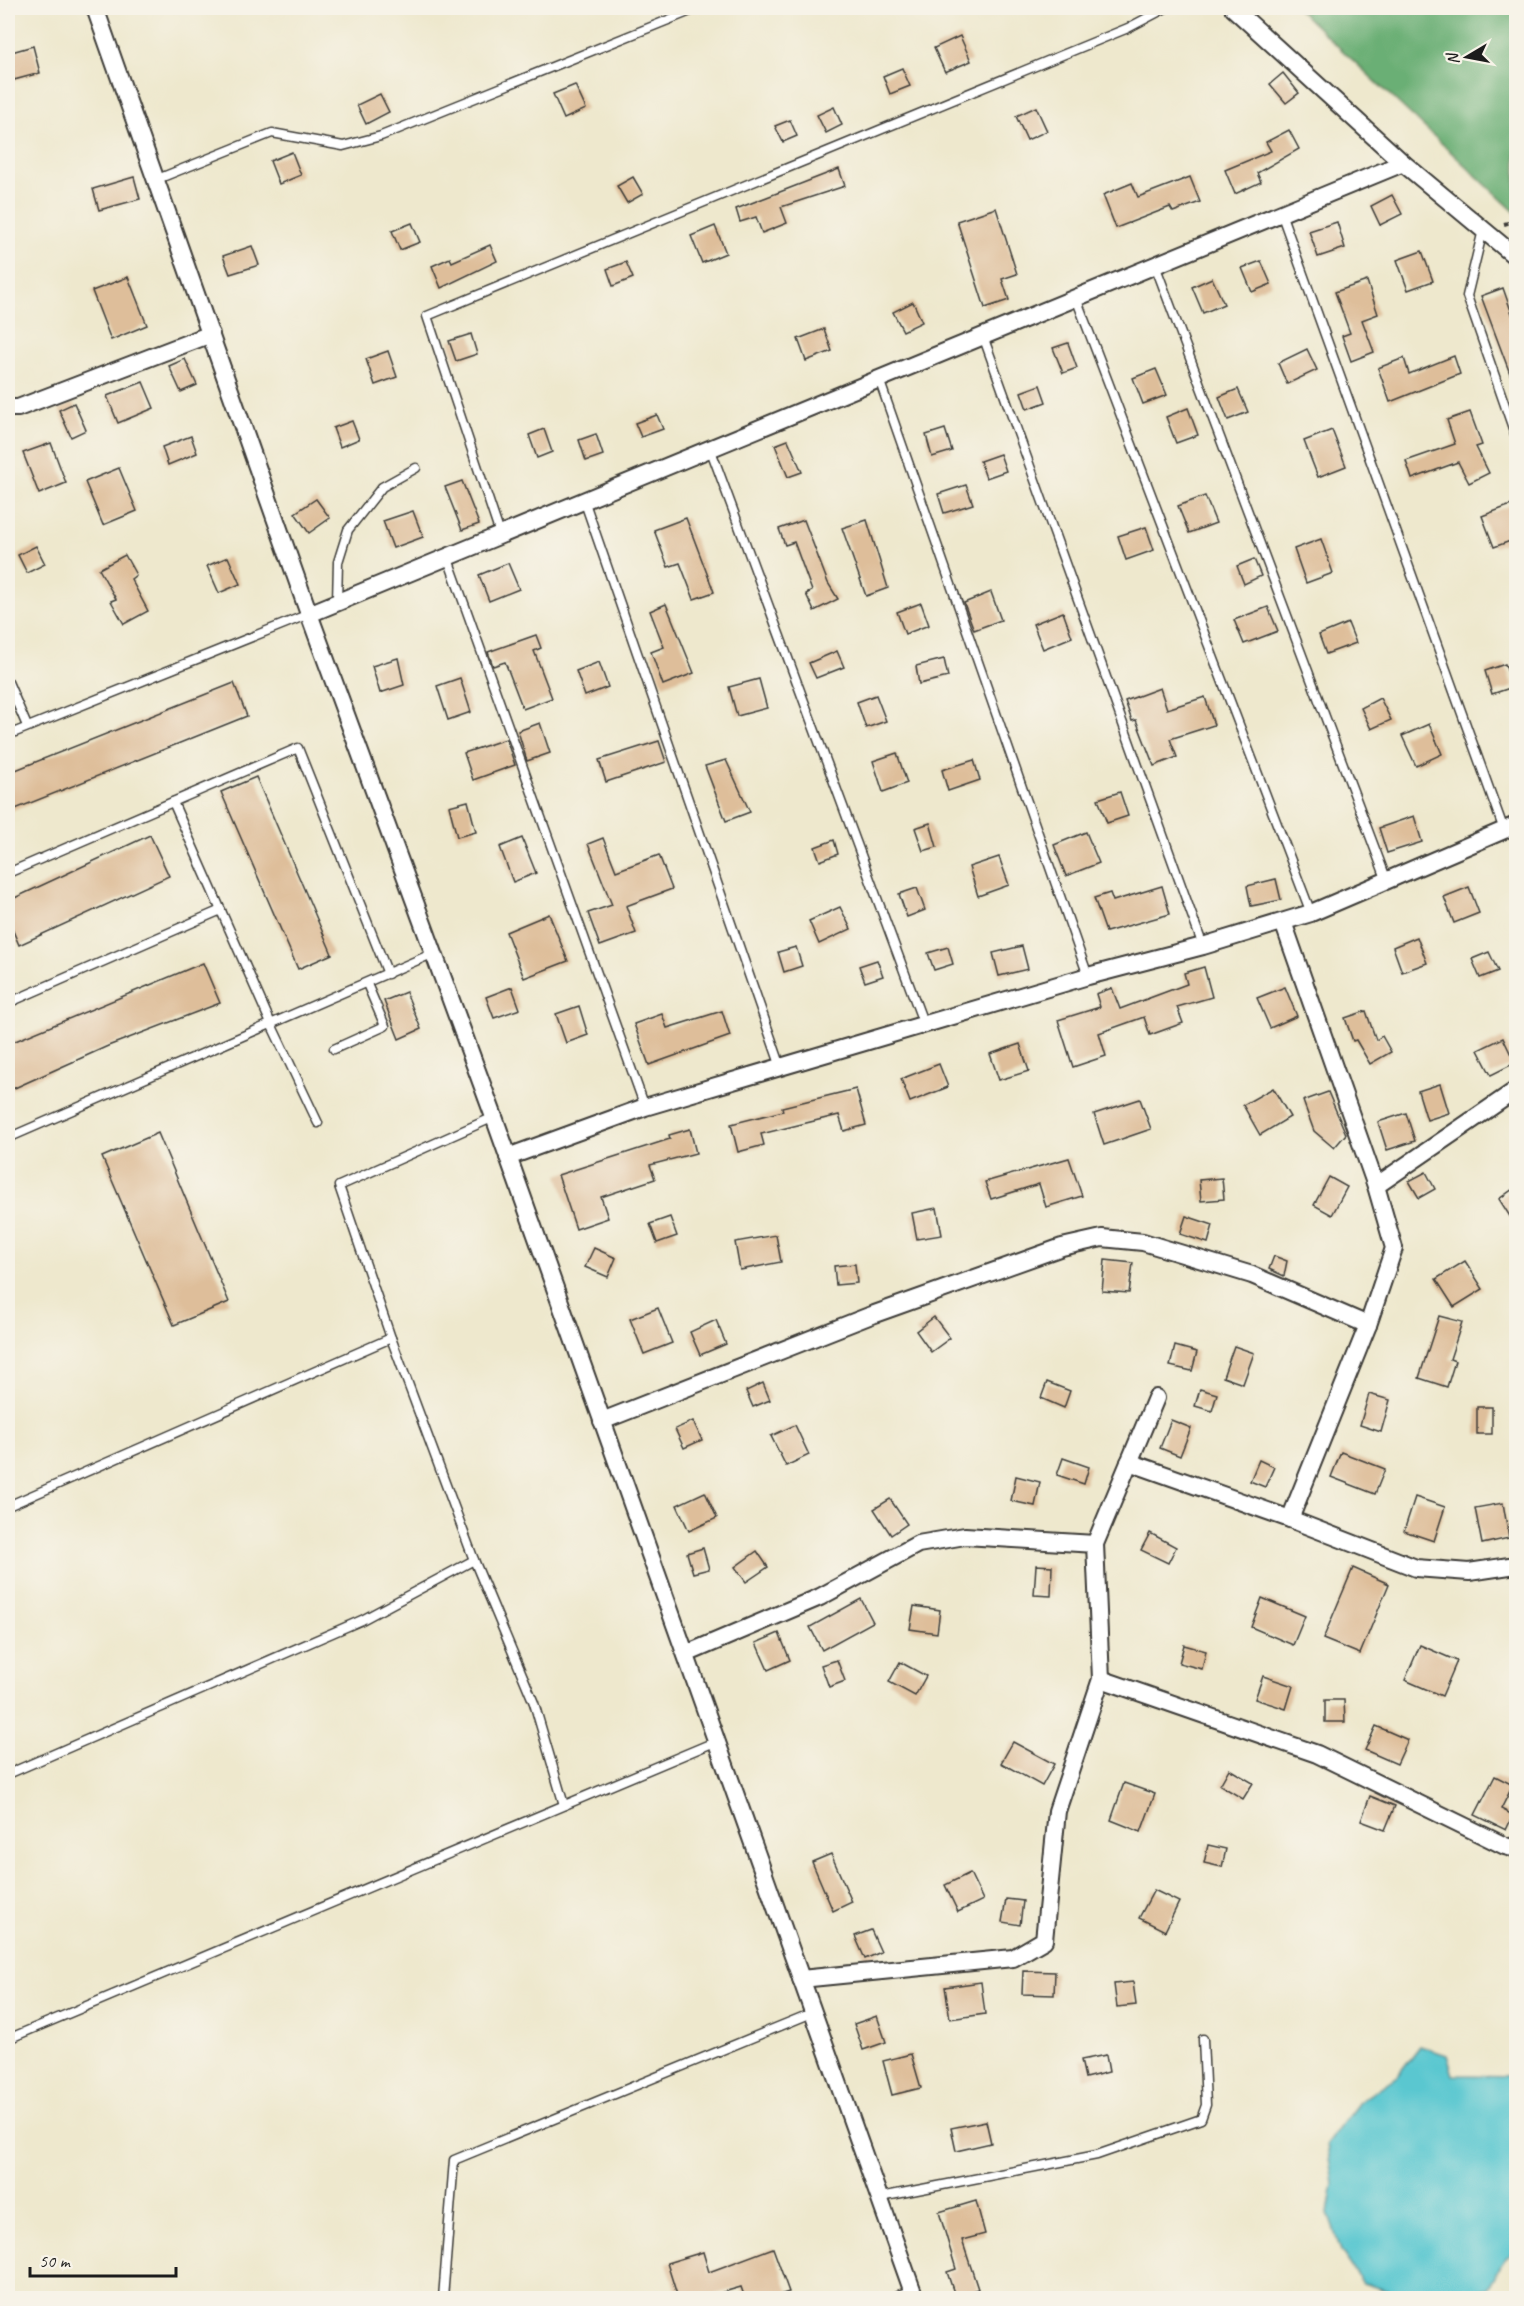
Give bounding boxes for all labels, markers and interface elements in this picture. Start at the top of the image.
north arrow [1437,27,1497,87]
text: N [1442,50,1464,66]
scale bar [30,2240,176,2278]
text: 50 m [39,2250,72,2272]

